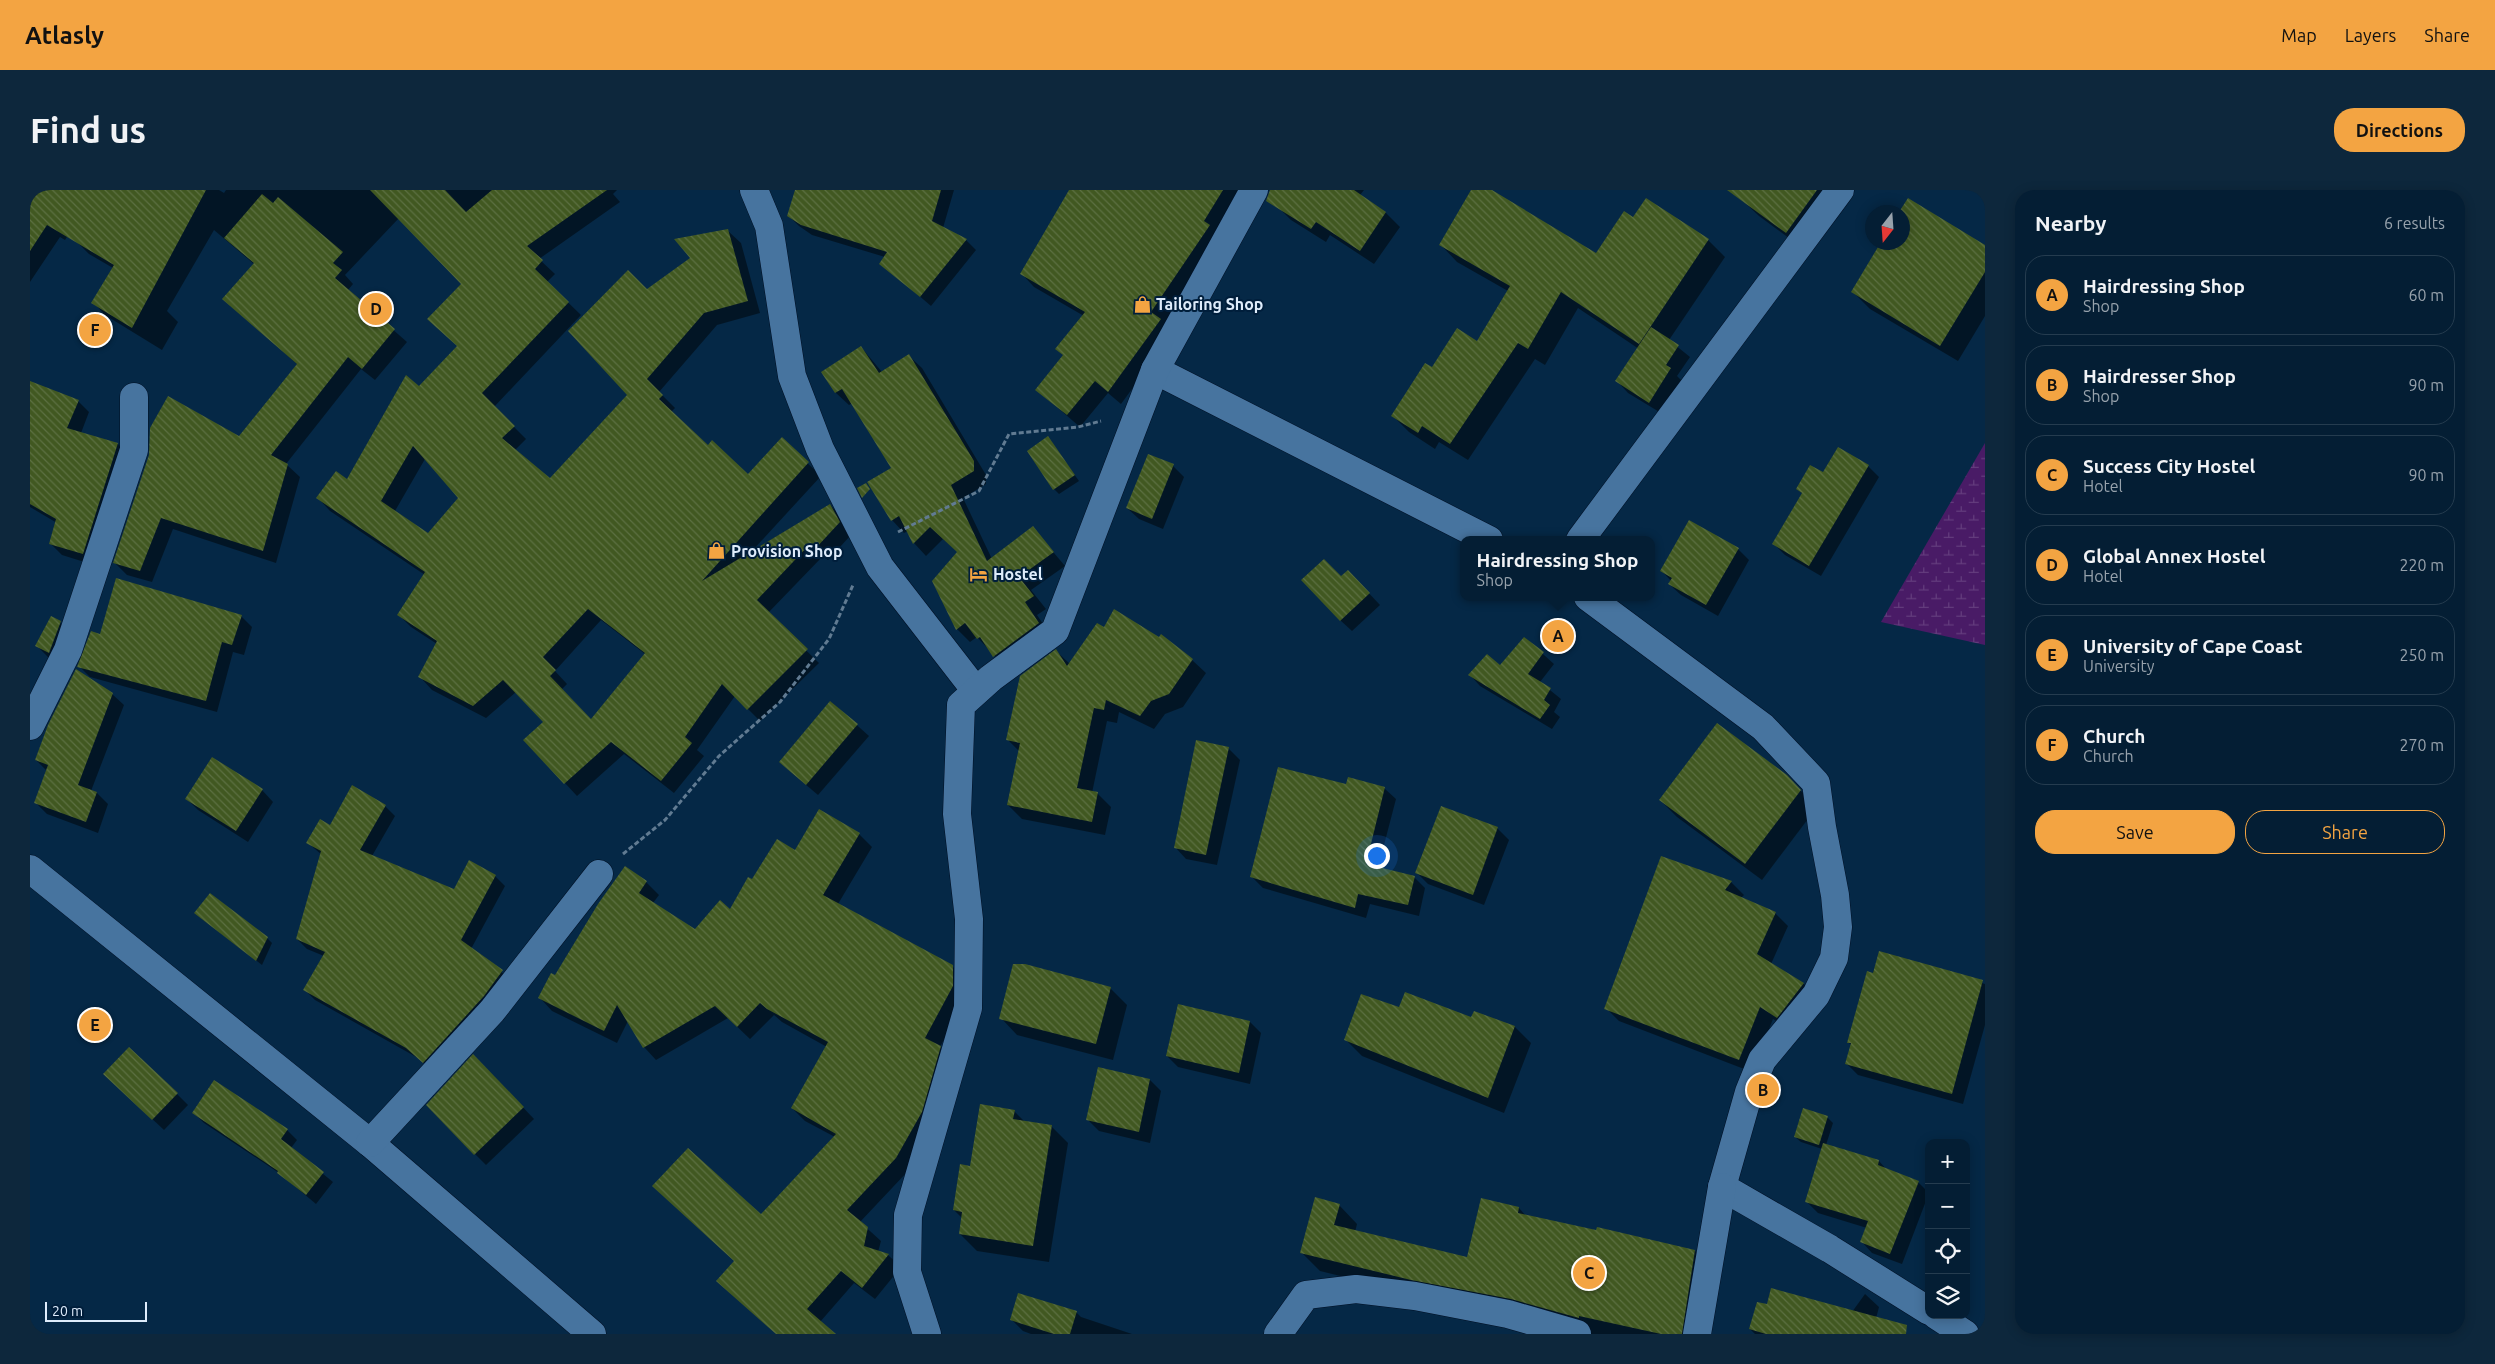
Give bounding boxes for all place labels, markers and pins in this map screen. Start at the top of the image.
pin: D [360,290,392,328]
shop icon: Tailoring Shop [1132,294,1152,314]
place label: Tailoring Shop [1156,295,1263,313]
pin: F [79,311,111,349]
shop icon: Provision Shop [707,541,727,561]
place label: Provision Shop [731,542,843,560]
hotel icon: Hostel [969,564,989,584]
place label: Hostel [993,565,1043,583]
pin: A [1542,617,1574,655]
pin: E [79,1006,111,1044]
pin: B [1747,1071,1779,1109]
pin: C [1573,1254,1605,1292]

